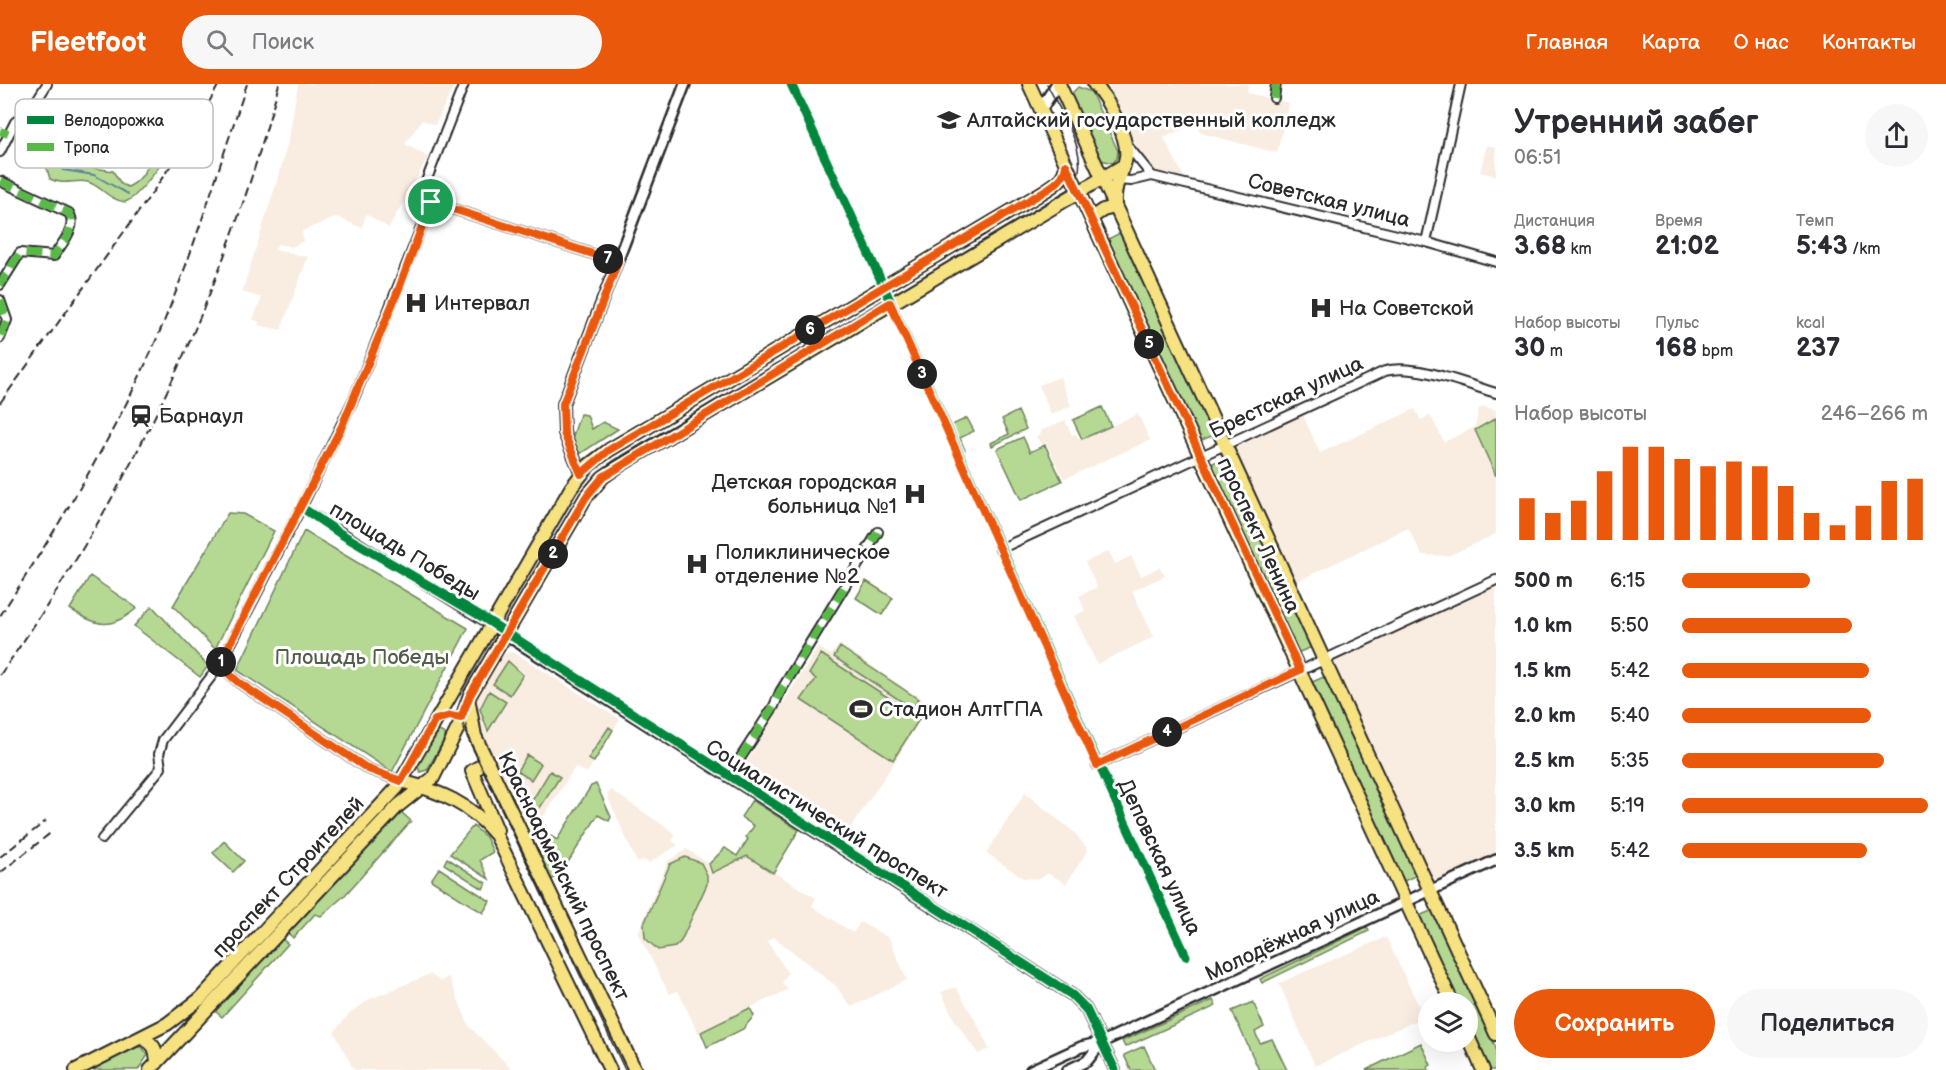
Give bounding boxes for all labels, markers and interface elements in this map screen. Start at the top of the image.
search box [182,15,602,69]
text: Fleetfoot [30,26,146,59]
icon: search [203,26,236,59]
text: Поиск [251,29,314,56]
text: Главная [1525,30,1608,55]
text: Карта [1641,30,1700,55]
text: О нас [1733,30,1789,55]
text: Контакты [1822,30,1916,55]
legend [15,99,213,168]
text: Утренний забег [1514,103,1759,143]
button: share [1865,104,1928,167]
school or university icon: Алтайский государственный колледж [936,107,962,133]
place label: Алтайский государственный колледж [966,108,1336,133]
text: Велодорожка [64,112,165,131]
text: Тропа [64,139,110,158]
text: 06:51 [1514,146,1561,170]
street label: Советская улица [1245,168,1413,233]
pin [405,176,456,227]
icon: arrive [414,185,447,218]
text: Дистанция [1514,212,1595,231]
text: Время [1655,212,1703,231]
text: Темп [1796,212,1834,231]
text: 3.68 [1514,231,1566,262]
text: 21:02 [1655,231,1719,262]
text: 5:43 [1796,231,1848,262]
text: km [1566,240,1592,259]
text: /km [1848,240,1880,259]
pin: 7 [593,244,623,274]
text: 7 [604,249,612,268]
hospital icon: Интервал [403,290,429,316]
place label: Интервал [434,291,530,316]
hospital icon: На Советской [1308,295,1334,321]
place label: На Советской [1339,296,1474,321]
text: Набор высоты [1514,314,1621,333]
text: Пульс [1655,314,1699,333]
text: kcal [1796,314,1825,333]
pin: 6 [795,315,825,345]
text: 6 [805,320,815,339]
pin: 5 [1134,329,1164,359]
text: 30 [1514,333,1545,364]
text: 168 [1655,333,1697,364]
text: 237 [1796,333,1840,364]
text: 5 [1144,334,1154,353]
text: m [1545,342,1563,361]
text: bpm [1697,342,1733,361]
street label: Брестская улица [1205,351,1368,444]
pin: 3 [907,359,937,389]
text: 3 [917,364,927,383]
text: Набор высоты [1514,402,1647,426]
text: 246–266 m [1821,402,1928,426]
station icon: Барнаул [128,403,154,429]
place label: Барнаул [159,404,244,429]
street label: проспект Ленина [1212,453,1306,617]
place label: Детская городская больница №1 [711,470,897,519]
hospital icon: Детская городская больница №1 [902,481,928,507]
street label: площадь Победы [325,497,485,606]
pin: 2 [538,539,568,569]
place label: Поликлиническое отделение №2 [715,540,890,589]
text: 2 [548,544,558,563]
hospital icon: Поликлиническое отделение №2 [684,551,710,577]
text: 500 m [1514,569,1573,593]
text: 6:15 [1610,569,1645,593]
text: 1.0 km [1514,614,1572,638]
text: 5:50 [1610,614,1649,638]
park label: Площадь Победы [275,645,449,670]
pin: 1 [206,647,236,677]
text: 1 [218,652,224,671]
text: 1.5 km [1514,659,1571,683]
text: 5:42 [1610,659,1650,683]
sports icon: Стадион АлтГПА [848,696,874,722]
place label: Стадион АлтГПА [879,697,1043,722]
text: 2.0 km [1514,704,1576,728]
text: 5:40 [1610,704,1649,728]
pin: 4 [1152,717,1182,747]
text: 4 [1162,722,1172,741]
street label: Социалистический проспект [701,734,953,904]
street label: Красноармейский проспект [492,748,635,1005]
text: 2.5 km [1514,749,1575,773]
text: 5:35 [1610,749,1649,773]
street label: Деповская улица [1112,775,1207,940]
street label: проспект Строителей [207,792,370,963]
text: 3.0 km [1514,794,1575,818]
text: 5:19 [1610,794,1645,818]
text: 3.5 km [1514,839,1575,863]
text: 5:42 [1610,839,1650,863]
street label: Молодёжная улица [1201,884,1384,987]
button: Сохранить [1514,989,1715,1058]
button: Поделиться [1727,989,1928,1058]
map controls [1418,992,1478,1052]
button: layers [1418,992,1478,1052]

